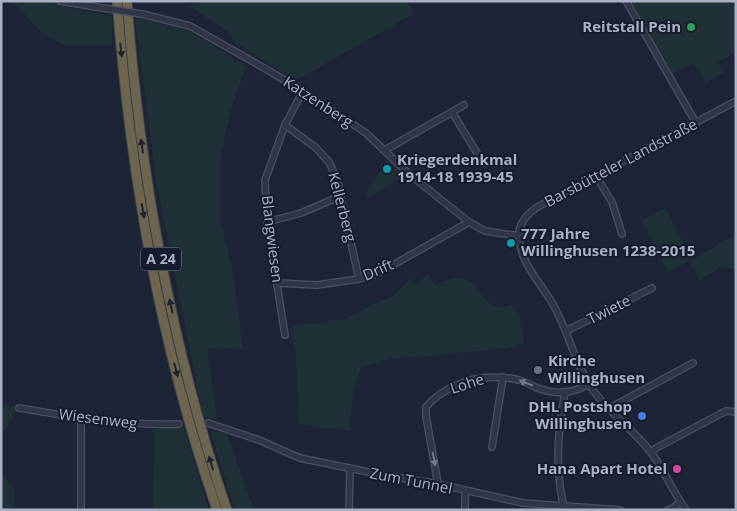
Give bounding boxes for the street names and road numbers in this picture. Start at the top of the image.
street label: Katzenberg [280,71,357,131]
street label: Barsbütteler Landstraße [541,113,700,211]
street label: Kellerberg [324,170,362,244]
street label: Blangwiesen [258,194,288,284]
road number: A 24 [141,248,181,270]
street label: Drift [359,254,396,285]
street label: Twiete [584,290,634,328]
street label: Lohe [447,368,486,398]
street label: Wiesenweg [58,403,139,433]
street label: Zum Tunnel [368,462,454,498]

